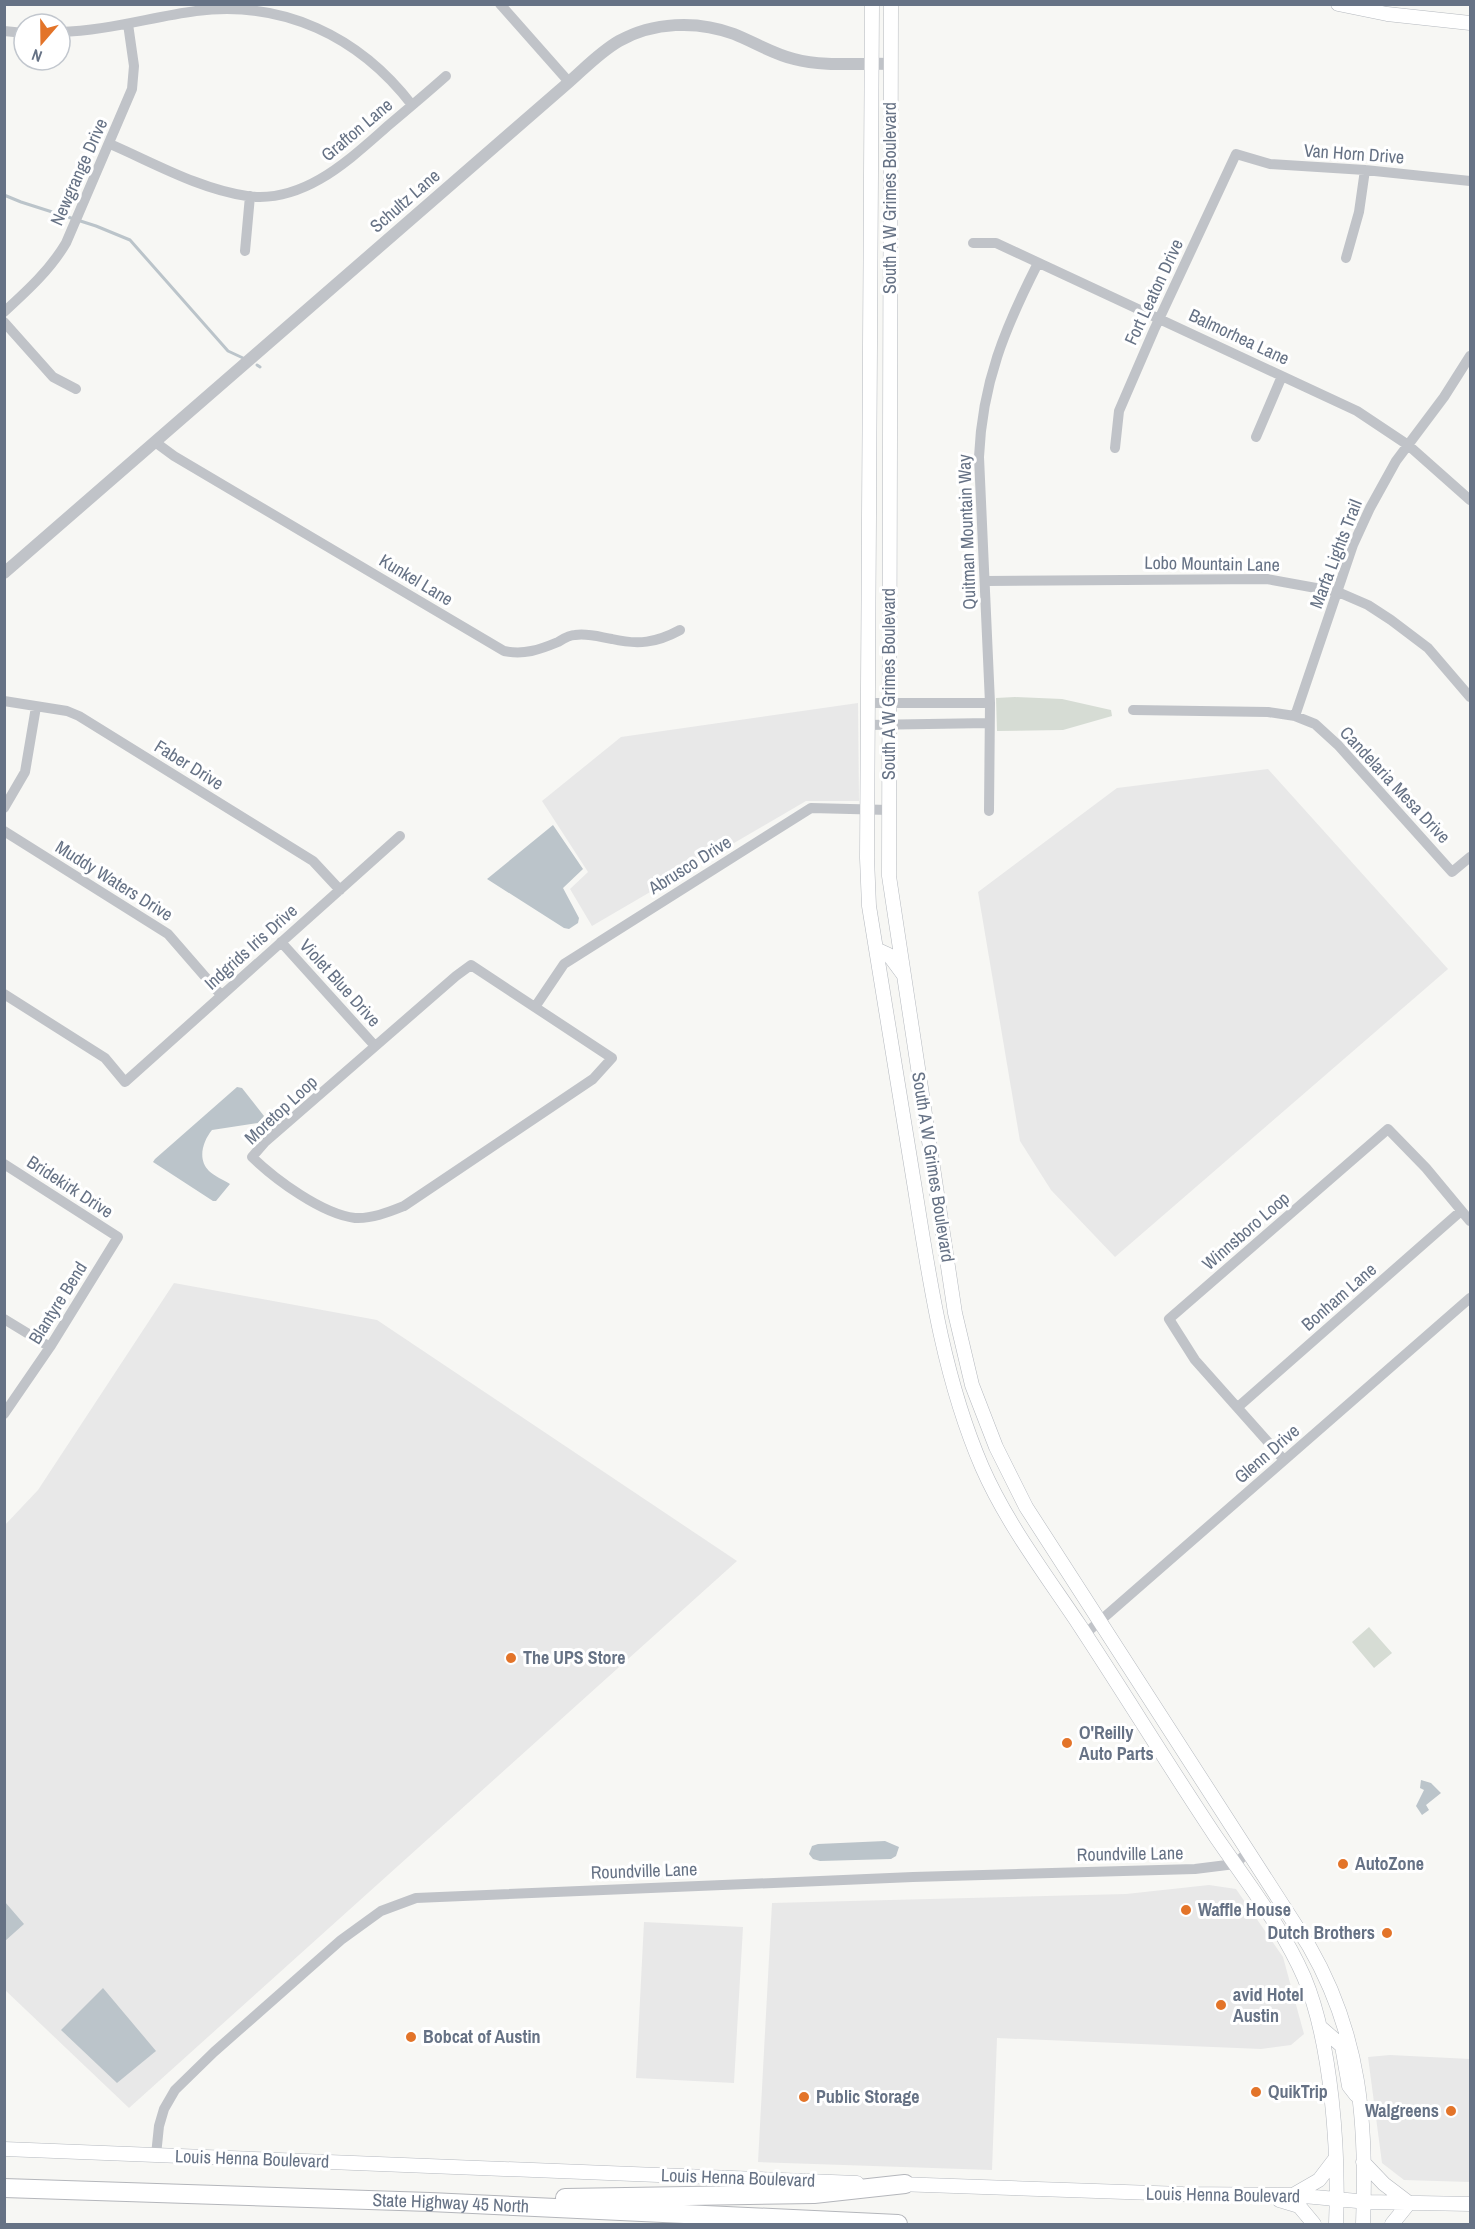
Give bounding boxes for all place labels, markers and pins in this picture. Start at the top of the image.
place label: The UPS Store [523,1645,626,1670]
marker: The UPS Store [504,1651,518,1665]
place label: O'Reilly Auto Parts [1079,1720,1154,1766]
marker: O'Reilly Auto Parts [1060,1736,1074,1750]
place label: AutoZone [1355,1851,1424,1876]
marker: AutoZone [1336,1857,1350,1871]
place label: Waffle House [1198,1897,1291,1922]
marker: Waffle House [1179,1903,1193,1917]
place label: Dutch Brothers [1268,1920,1375,1945]
marker: Dutch Brothers [1380,1926,1394,1940]
place label: avid Hotel Austin [1233,1982,1304,2028]
marker: avid Hotel Austin [1214,1998,1228,2012]
place label: Bobcat of Austin [423,2024,541,2049]
marker: Bobcat of Austin [404,2030,418,2044]
place label: QuikTrip [1268,2079,1328,2104]
place label: Public Storage [816,2084,919,2109]
marker: QuikTrip [1249,2085,1263,2099]
marker: Public Storage [797,2090,811,2104]
place label: Walgreens [1365,2098,1439,2123]
marker: Walgreens [1444,2104,1458,2118]

